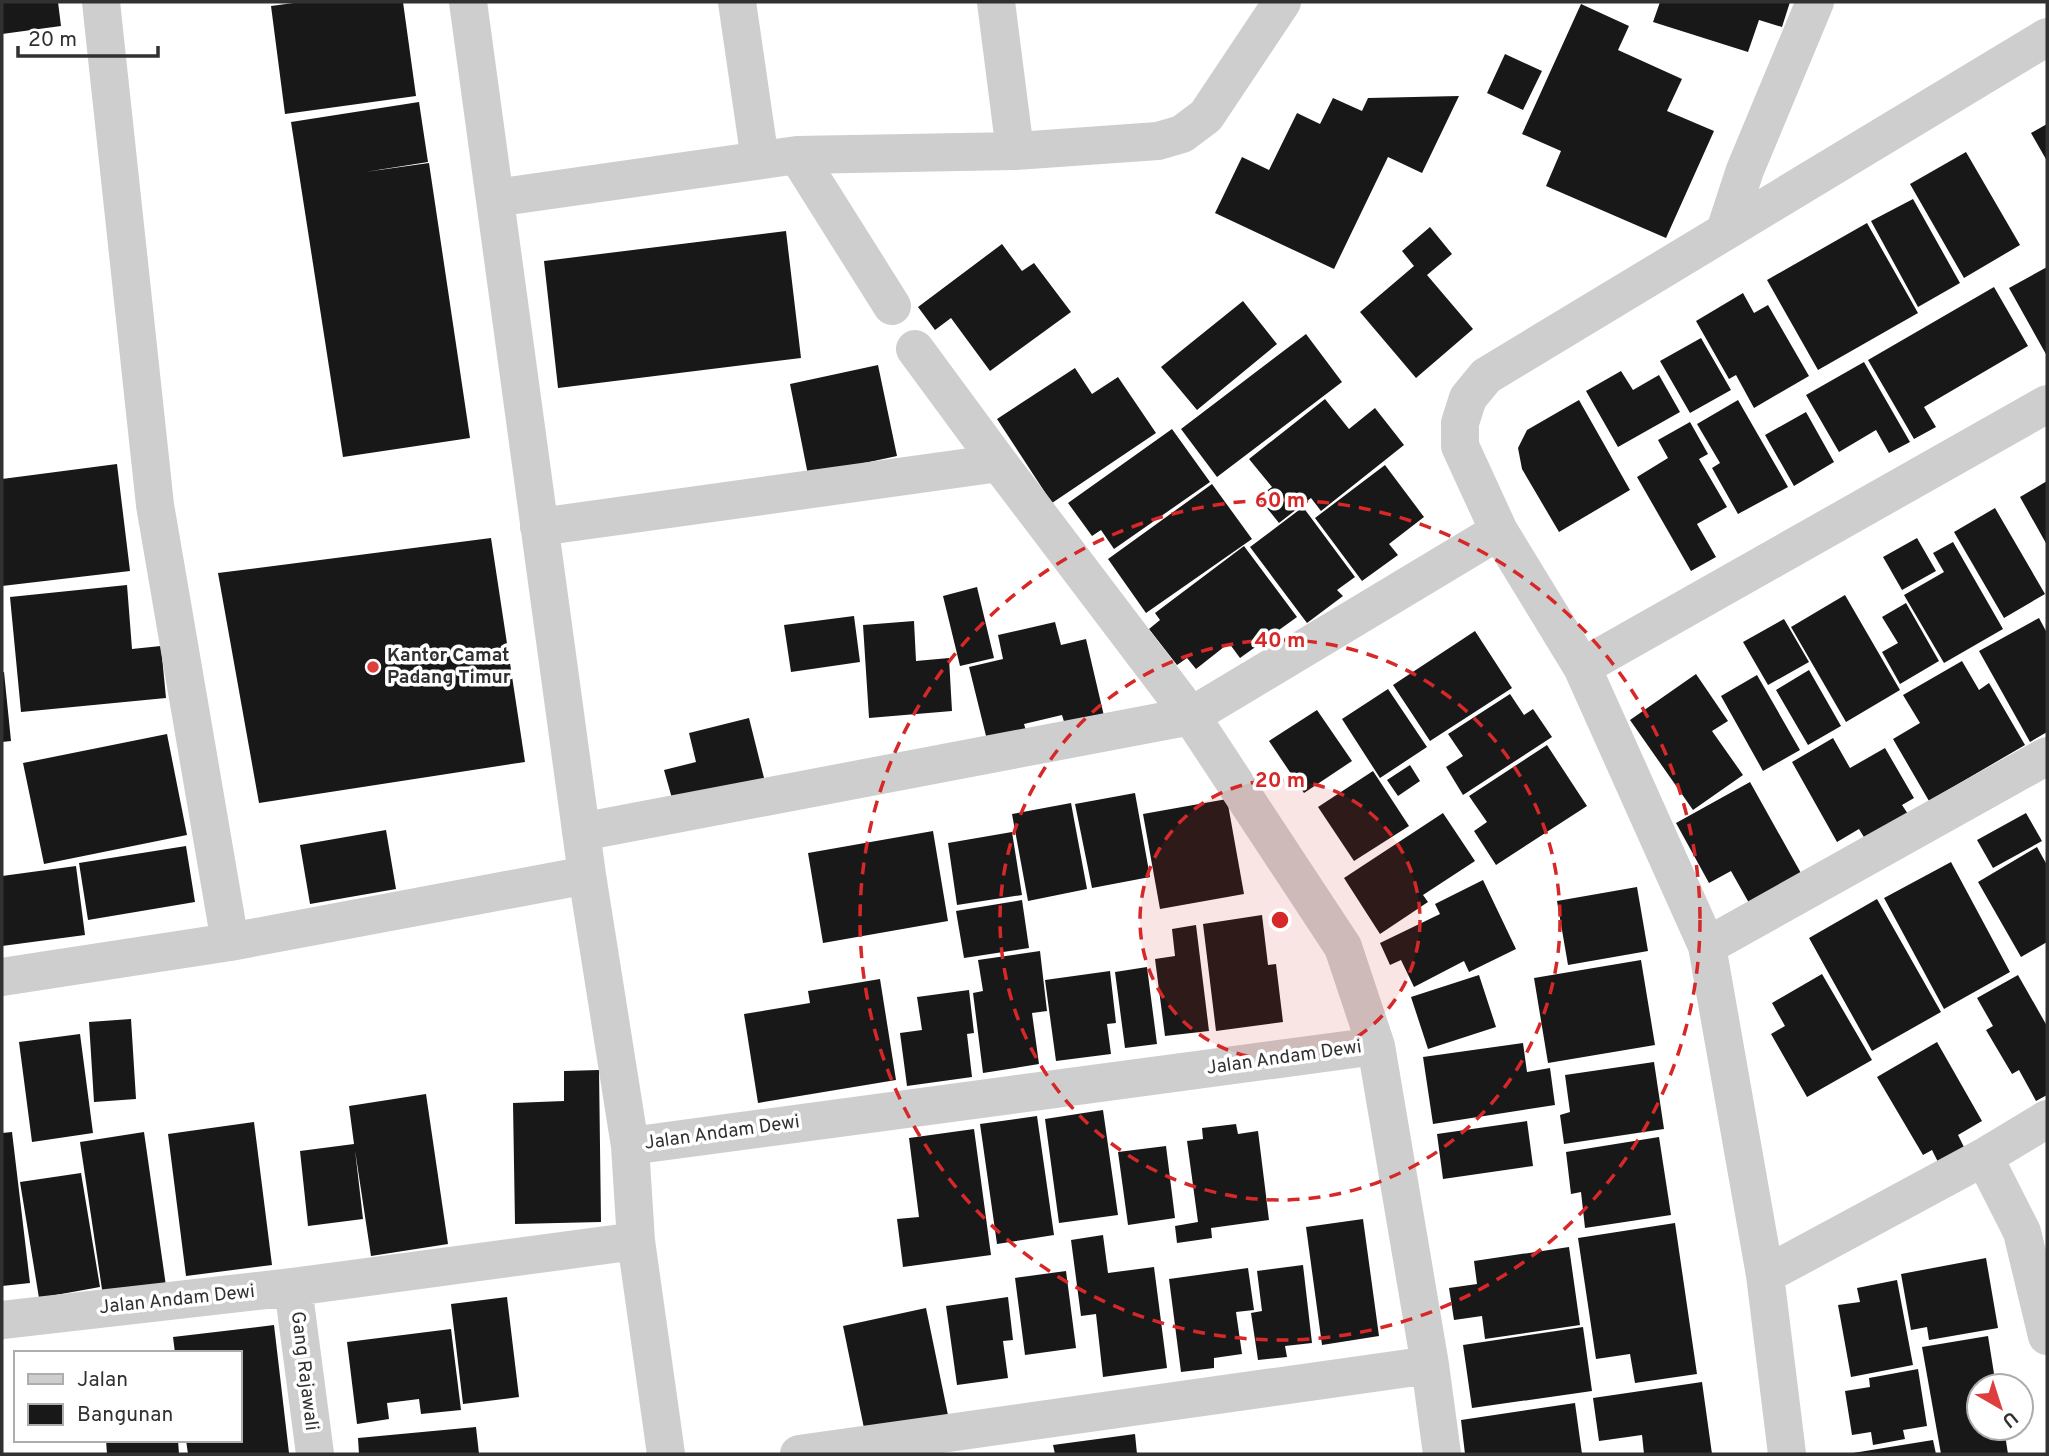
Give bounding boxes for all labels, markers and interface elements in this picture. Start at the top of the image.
scale bar [18,14,158,58]
text: 20 m [28,27,77,54]
text: 60 m [1255,488,1305,515]
text: 40 m [1255,628,1305,655]
place label: Kantor Camat Padang Timur [387,644,511,690]
marker: Kantor Camat Padang Timur [365,659,381,675]
text: 20 m [1255,768,1305,795]
centre of rings [1268,908,1292,932]
street label: Jalan Andam Dewi [1205,1035,1363,1081]
street label: Jalan Andam Dewi [643,1110,801,1156]
street label: Jalan Andam Dewi [98,1280,256,1320]
street label: Gang Rajawali [285,1310,323,1432]
legend [14,1351,242,1442]
text: Jalan [77,1367,128,1394]
north arrow [1965,1372,2035,1442]
text: Bangunan [77,1402,173,1429]
text: U [1997,1405,2022,1432]

